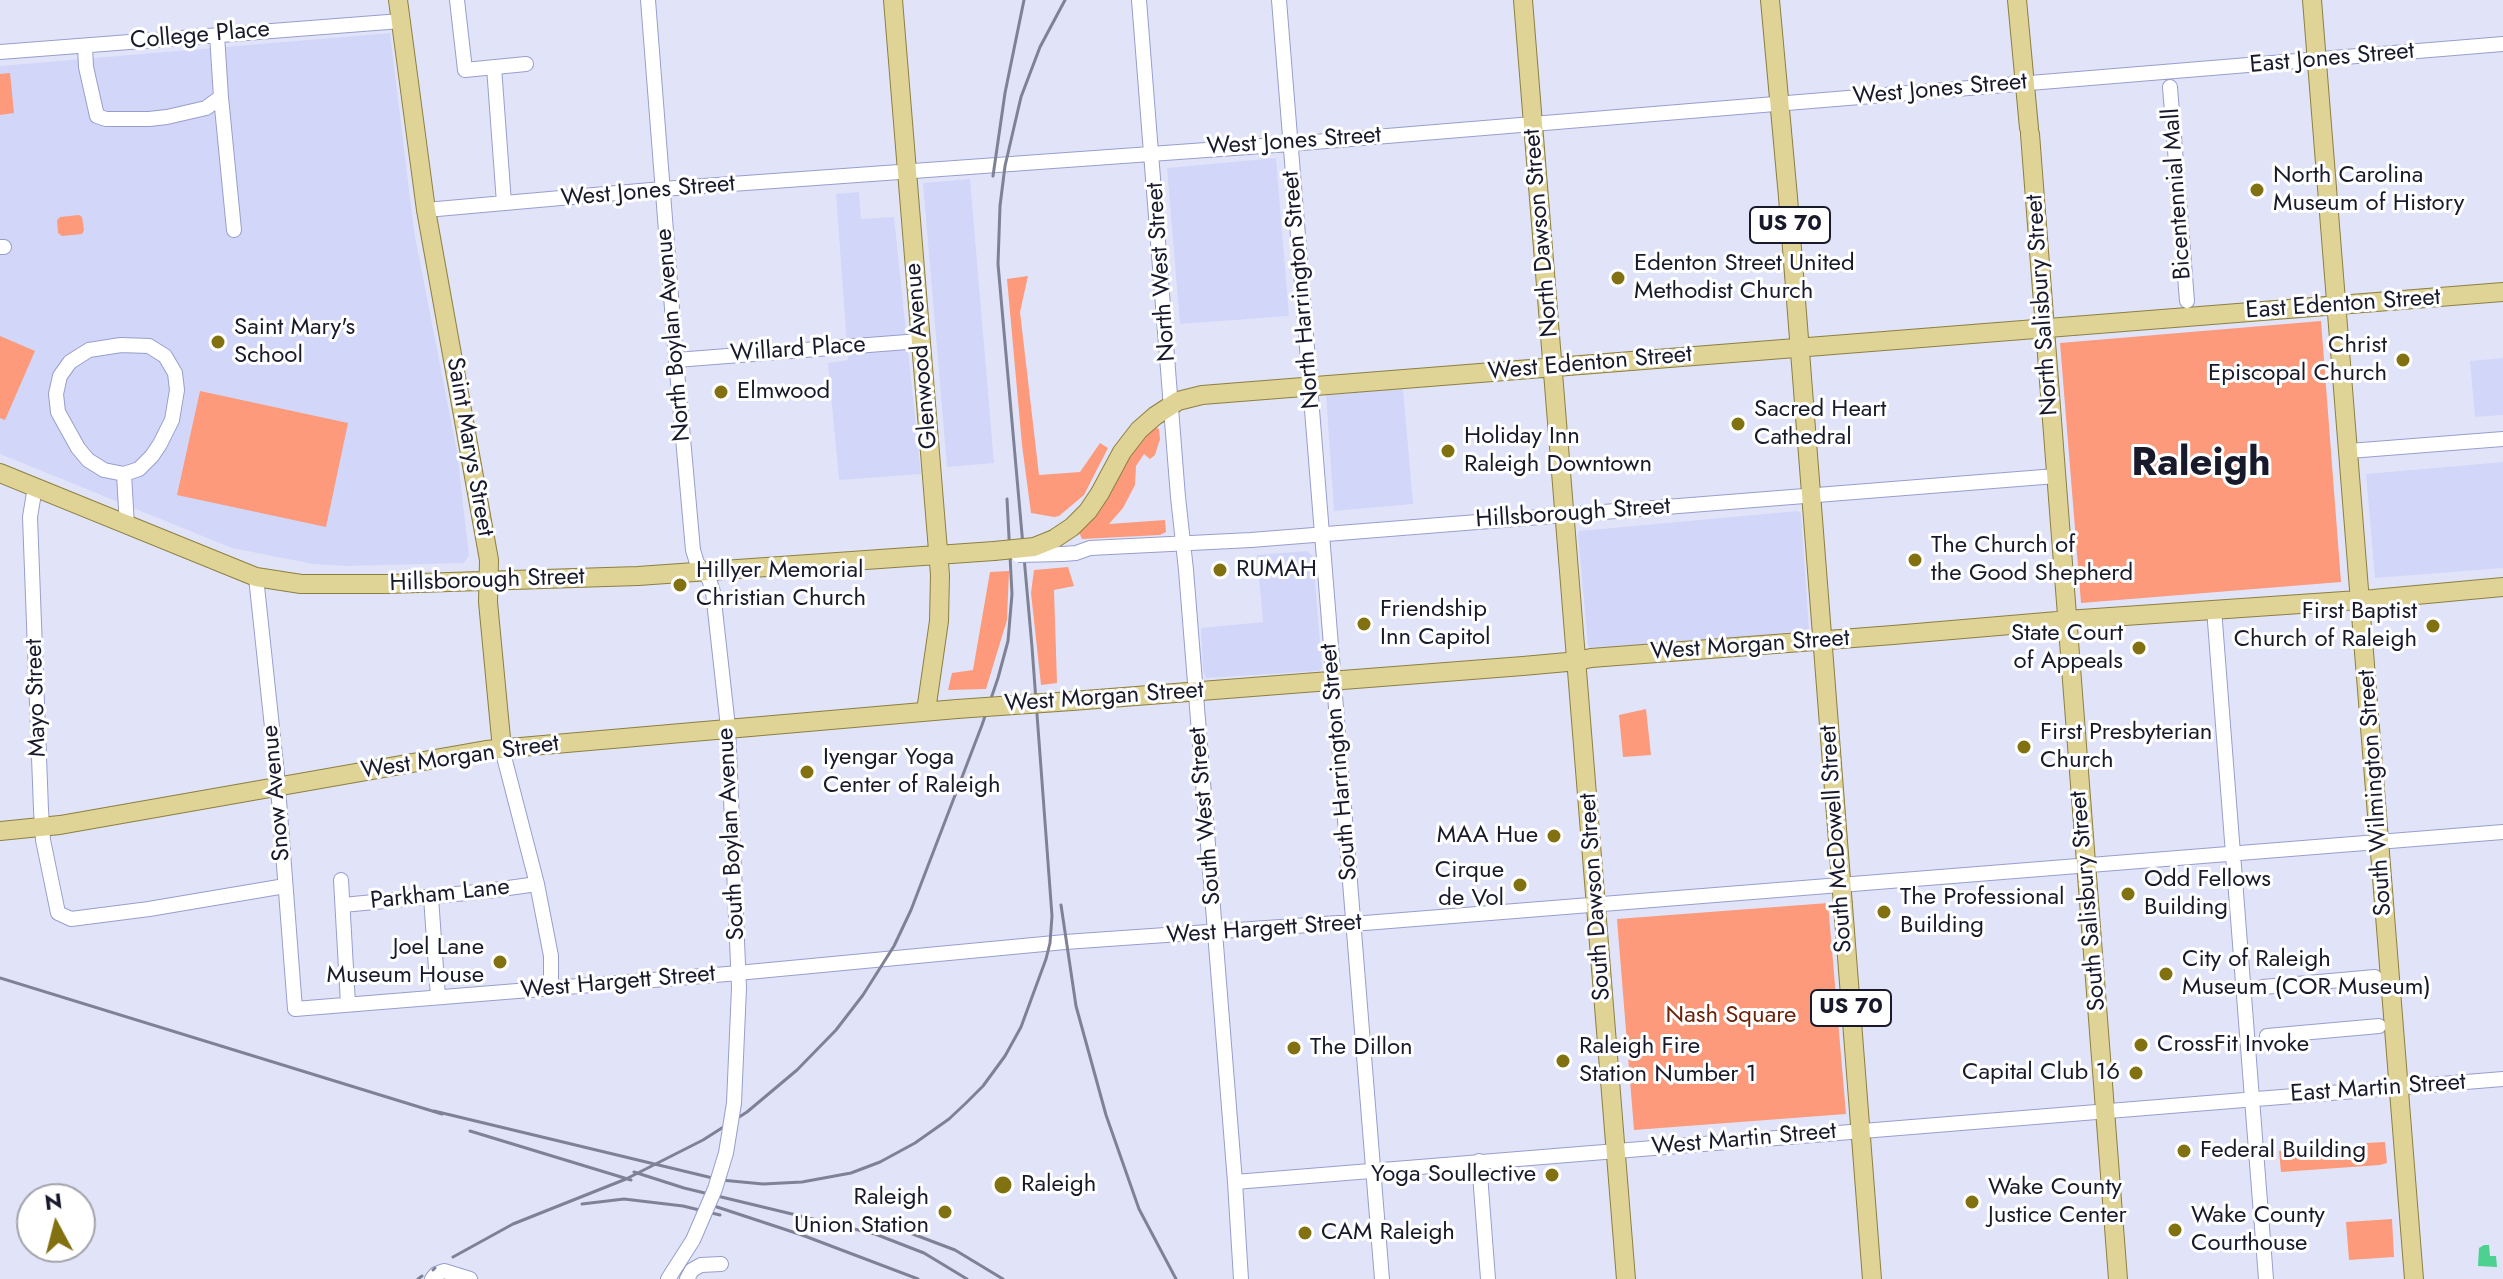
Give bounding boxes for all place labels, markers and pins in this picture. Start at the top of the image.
place label: North Carolina Museum of History [2273,162,2464,218]
marker: North Carolina Museum of History [2248,181,2266,199]
place label: Edenton Street United Methodist Church [1634,250,1855,306]
marker: Edenton Street United Methodist Church [1609,269,1627,287]
place label: Saint Mary's School [234,314,355,370]
place label: Christ Episcopal Church [2208,332,2387,388]
marker: Saint Mary's School [209,333,227,351]
marker: Christ Episcopal Church [2394,351,2412,369]
place label: Elmwood [737,378,830,406]
marker: Elmwood [712,383,730,401]
place label: Sacred Heart Cathedral [1754,396,1886,452]
marker: Sacred Heart Cathedral [1729,415,1747,433]
place label: Holiday Inn Raleigh Downtown [1464,423,1652,479]
marker: Holiday Inn Raleigh Downtown [1439,442,1457,460]
place label: The Church of the Good Shepherd [1931,532,2133,588]
marker: The Church of the Good Shepherd [1906,551,1924,569]
place label: RUMAH [1236,556,1317,584]
place label: Hillyer Memorial Christian Church [696,557,866,613]
marker: RUMAH [1211,561,1229,579]
marker: Hillyer Memorial Christian Church [671,576,689,594]
place label: Friendship Inn Capitol [1380,596,1491,652]
place label: First Baptist Church of Raleigh [2234,598,2417,654]
marker: Friendship Inn Capitol [1355,615,1373,633]
marker: First Baptist Church of Raleigh [2424,617,2442,635]
place label: State Court of Appeals [2011,620,2123,676]
marker: State Court of Appeals [2130,639,2148,657]
place label: First Presbyterian Church [2040,719,2212,775]
marker: First Presbyterian Church [2015,738,2033,756]
place label: Iyengar Yoga Center of Raleigh [823,744,1001,800]
marker: Iyengar Yoga Center of Raleigh [798,763,816,781]
place label: MAA Hue [1437,822,1538,850]
marker: MAA Hue [1545,827,1563,845]
place label: Cirque de Vol [1435,857,1504,913]
place label: Odd Fellows Building [2144,866,2271,922]
marker: Cirque de Vol [1511,876,1529,894]
place label: The Professional Building [1900,884,2065,940]
marker: Odd Fellows Building [2119,885,2137,903]
marker: The Professional Building [1875,903,1893,921]
place label: Joel Lane Museum House [327,934,484,990]
place label: City of Raleigh Museum (COR Museum) [2182,946,2431,1002]
marker: Joel Lane Museum House [491,953,509,971]
marker: City of Raleigh Museum (COR Museum) [2157,965,2175,983]
place label: CrossFit Invoke [2157,1031,2309,1059]
place label: Raleigh Fire Station Number 1 [1579,1033,1757,1089]
place label: The Dillon [1310,1034,1413,1062]
marker: CrossFit Invoke [2132,1036,2150,1054]
marker: The Dillon [1285,1039,1303,1057]
marker: Raleigh Fire Station Number 1 [1554,1052,1572,1070]
place label: Capital Club 16 [1962,1059,2120,1087]
marker: Capital Club 16 [2127,1064,2145,1082]
place label: Federal Building [2200,1137,2366,1165]
marker: Federal Building [2175,1142,2193,1160]
place label: Yoga Soullective [1371,1161,1536,1189]
marker: Yoga Soullective [1543,1166,1561,1184]
place label: Raleigh [1021,1171,1096,1199]
marker: Raleigh [992,1174,1014,1196]
place label: Wake County Justice Center [1988,1174,2127,1230]
place label: Raleigh Union Station [794,1184,929,1240]
marker: Wake County Justice Center [1963,1193,1981,1211]
place label: Wake County Courthouse [2191,1202,2325,1258]
marker: Raleigh Union Station [936,1203,954,1221]
place label: CAM Raleigh [1321,1219,1455,1247]
marker: Wake County Courthouse [2166,1221,2184,1239]
marker: CAM Raleigh [1296,1224,1314,1242]

